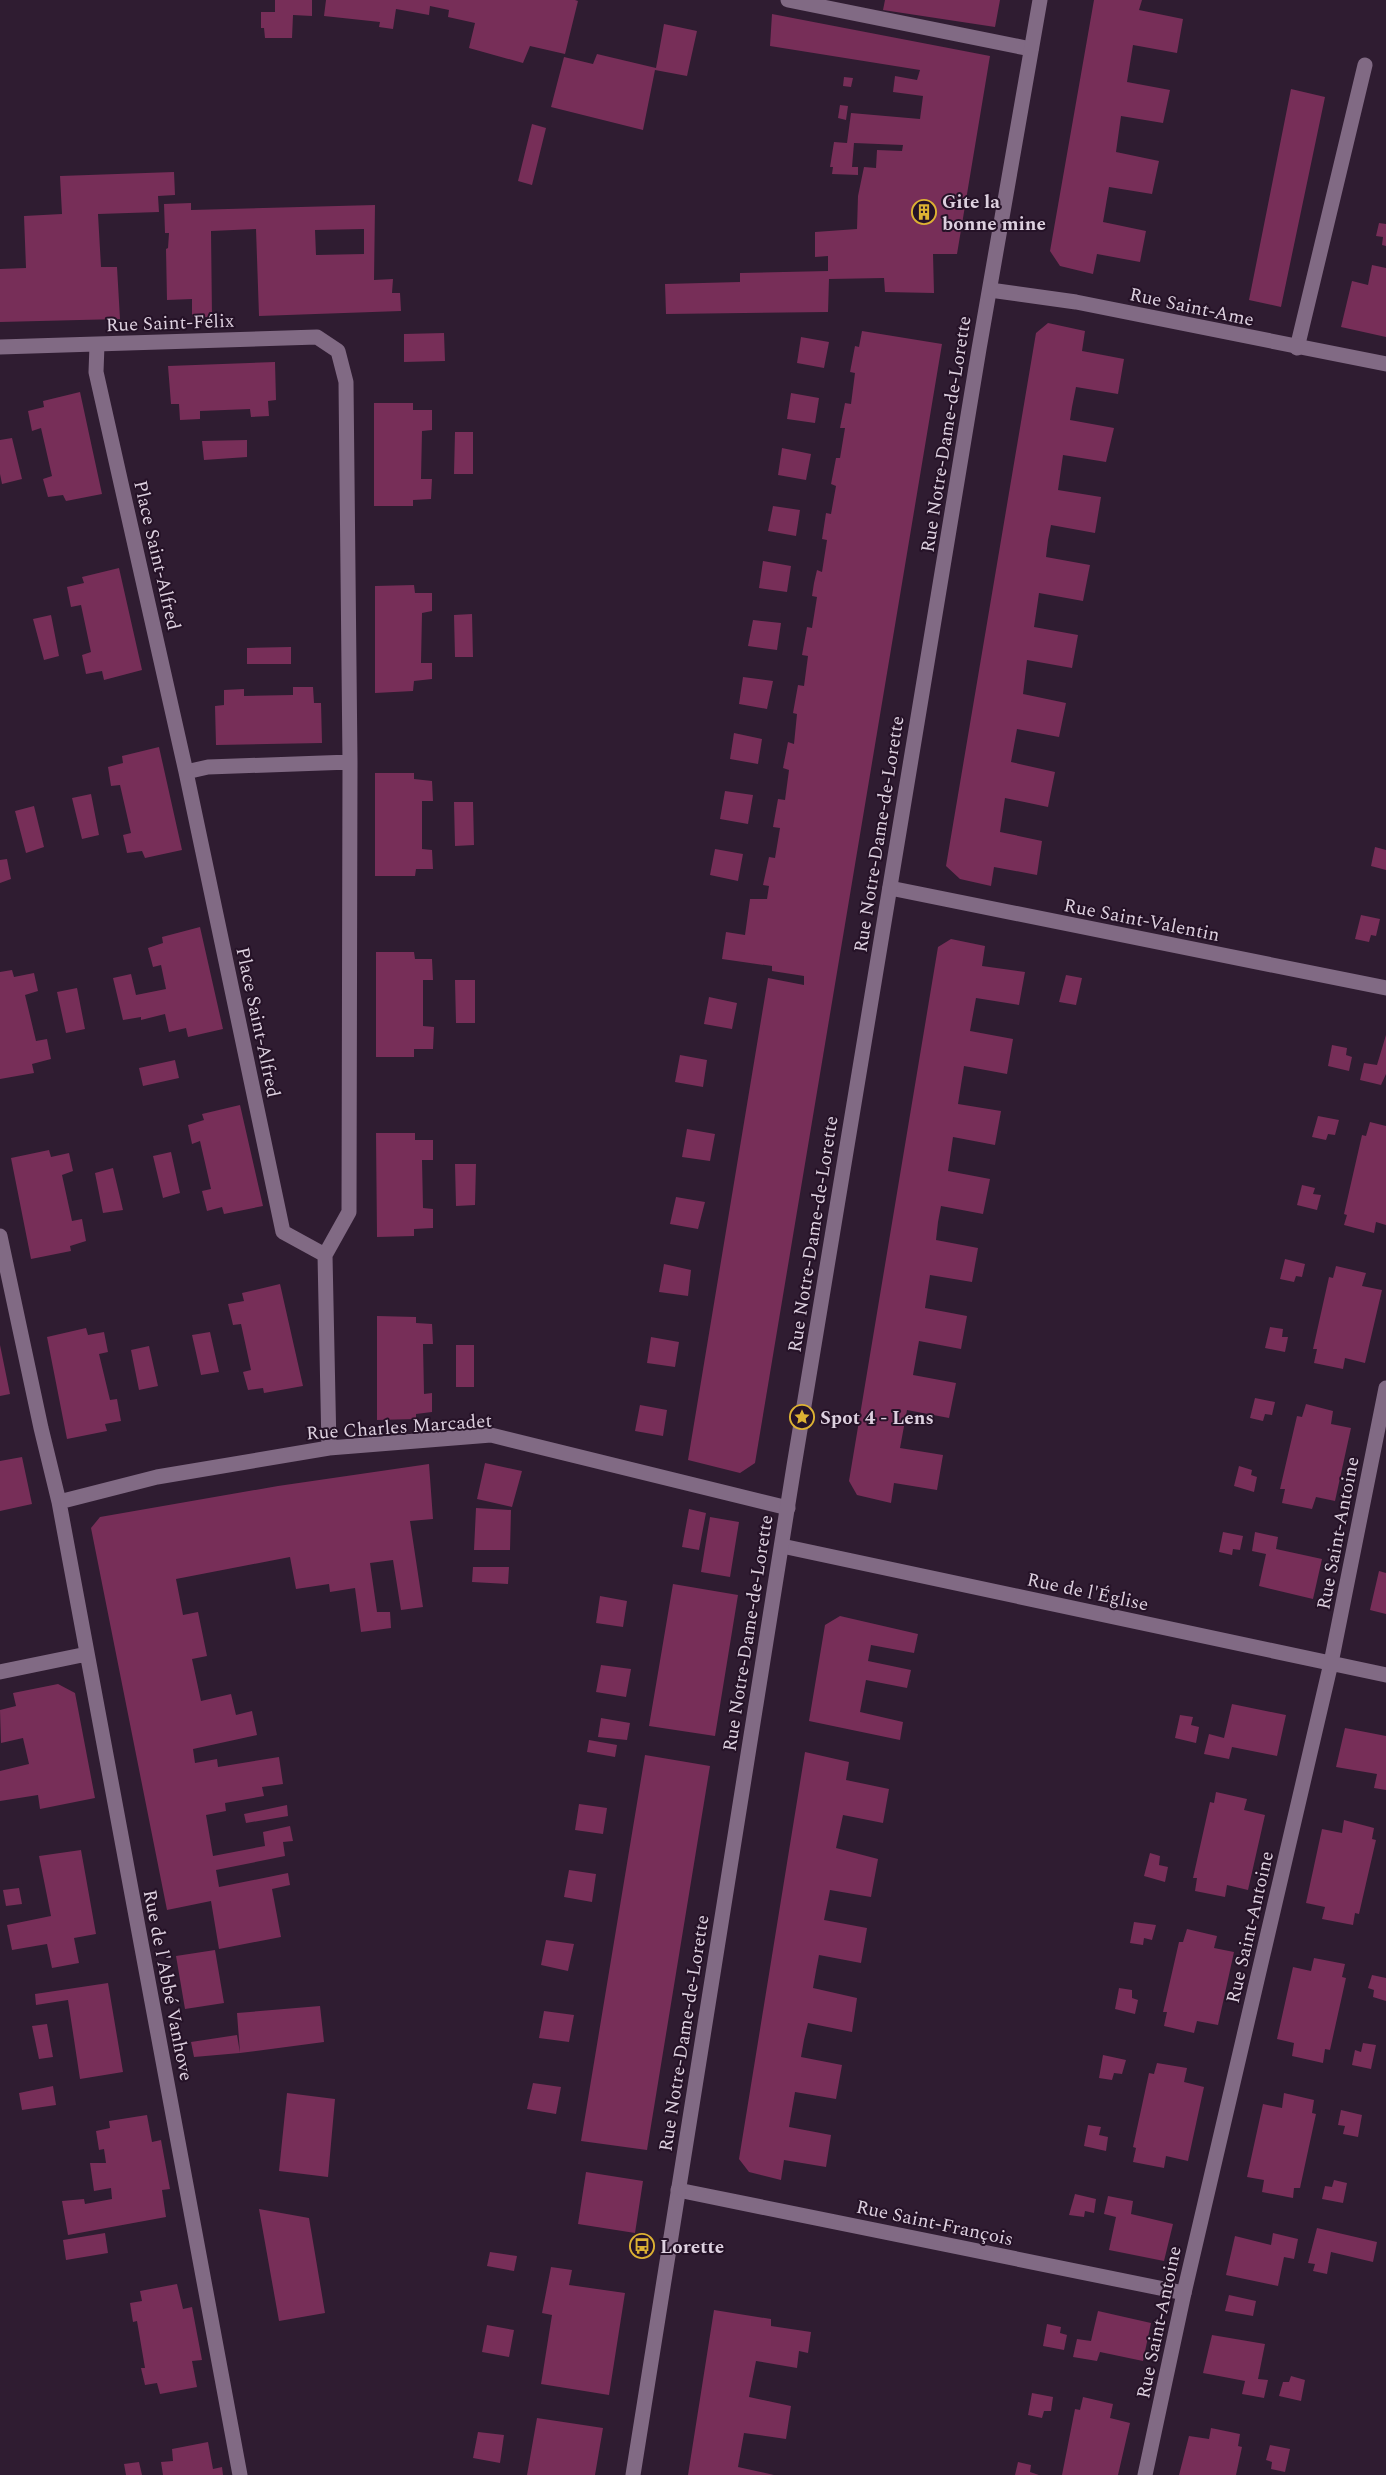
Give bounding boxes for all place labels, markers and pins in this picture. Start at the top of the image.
place label: Gite la bonne mine [942,188,1046,239]
building icon: Gite la bonne mine [911,199,937,225]
place icon: Spot 4 - Lens [789,1404,815,1430]
place label: Spot 4 - Lens [820,1404,934,1433]
bus stop icon: Lorette [629,2233,655,2259]
place label: Lorette [660,2233,724,2262]

